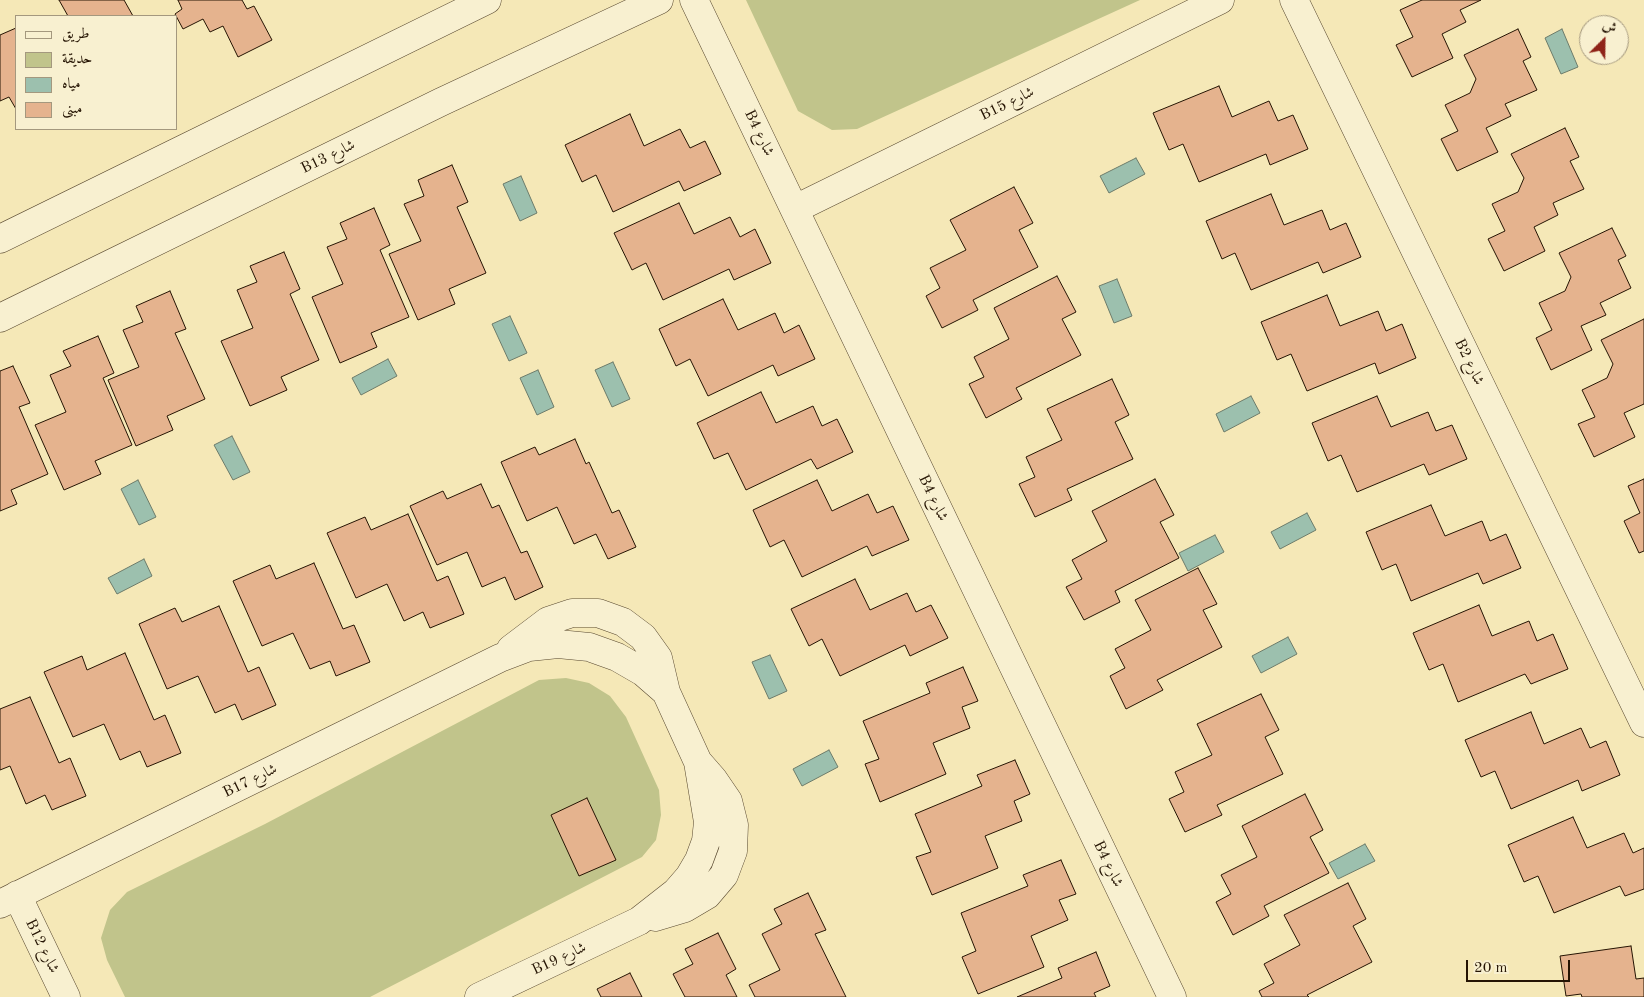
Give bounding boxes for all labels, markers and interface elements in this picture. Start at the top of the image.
legend [15,15,178,130]
north arrow [1579,15,1629,65]
text: ش [1600,18,1619,36]
text: طريق [62,27,89,42]
text: حديقة [62,52,92,67]
text: مياه [62,77,80,92]
street label: B15 شارع [977,83,1037,125]
text: مبنى [62,102,82,117]
street label: B4 شارع [740,107,778,159]
street label: B13 شارع [298,136,358,178]
street label: B2 شارع [1450,336,1488,388]
street label: B4 شارع [914,472,952,524]
street label: B17 شارع [220,760,280,802]
street label: B4 شارع [1089,838,1127,890]
street label: B12 شارع [21,916,63,976]
street label: B19 شارع [529,939,589,979]
scale bar [1469,950,1573,982]
text: 20 m [1474,961,1508,976]

